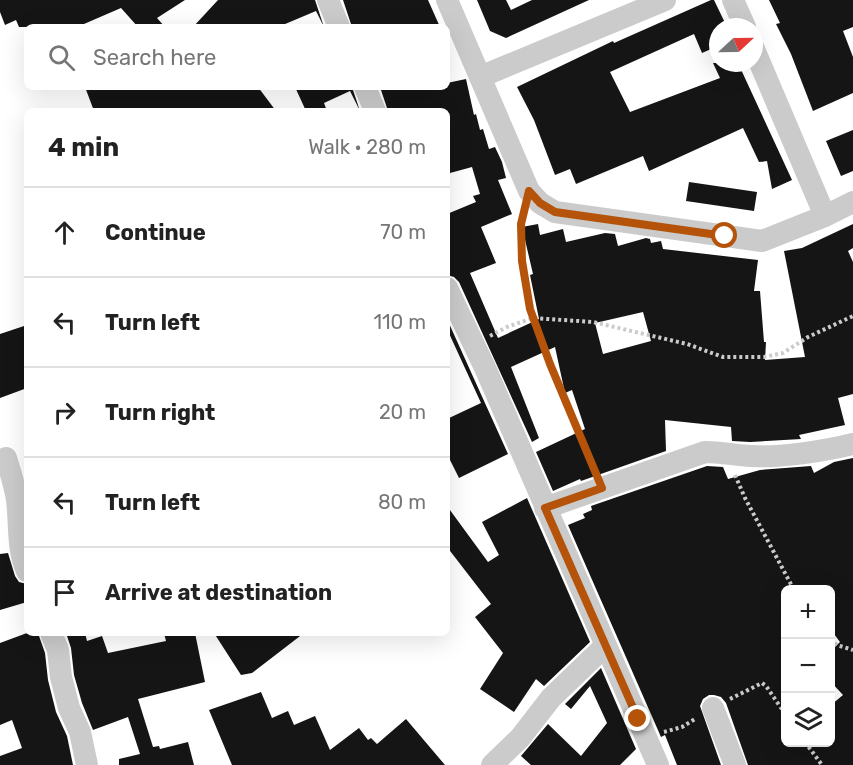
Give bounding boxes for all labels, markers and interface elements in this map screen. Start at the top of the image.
north arrow [709,18,763,72]
search box [24,24,450,90]
icon: search [45,41,78,74]
text: Search here [93,44,216,71]
text: 4 min [48,132,119,163]
text: Walk · 280 m [308,135,426,159]
icon: ahead [48,216,81,249]
text: Continue [105,219,206,246]
text: 70 m [380,220,426,244]
route start [711,222,737,248]
icon: left [48,306,81,339]
text: Turn left [105,309,200,336]
text: 110 m [374,310,426,334]
icon: right [48,396,81,429]
text: Turn right [105,399,215,426]
text: 20 m [379,400,426,424]
icon: left [48,486,81,519]
text: Turn left [105,489,200,516]
text: 80 m [378,490,426,514]
icon: arrive [48,576,81,609]
text: Arrive at destination [105,579,332,606]
map controls [781,585,835,747]
button: + [781,585,835,639]
button: − [781,639,835,693]
button: layers [781,693,835,747]
route end [624,705,650,731]

